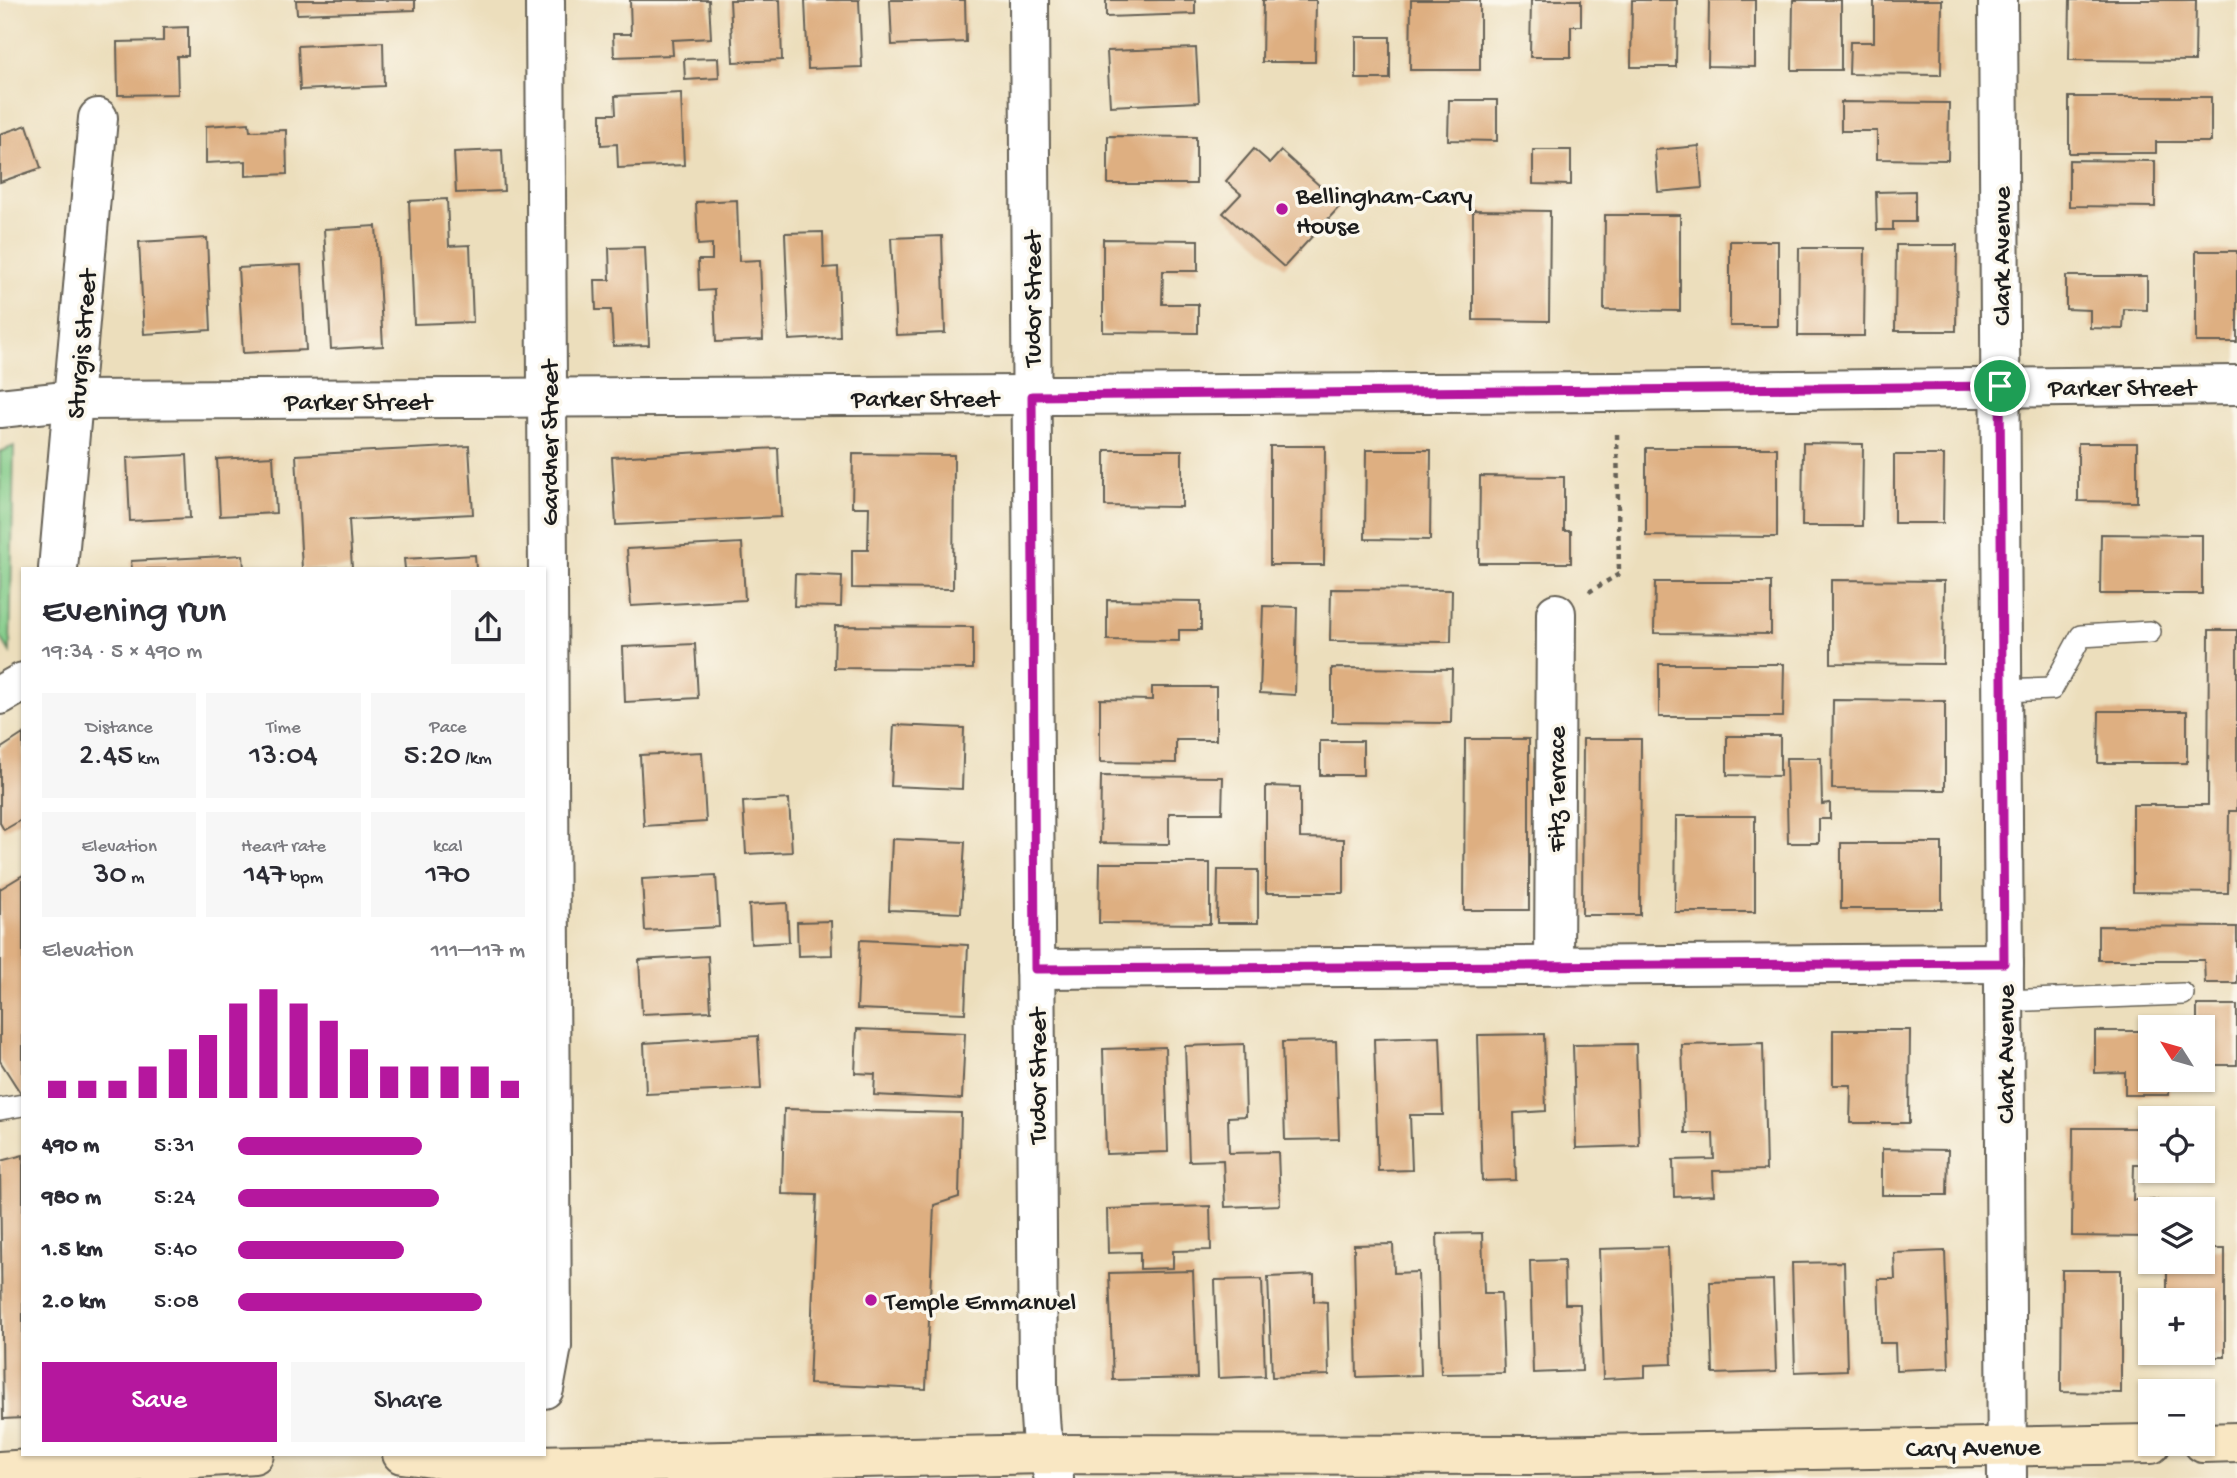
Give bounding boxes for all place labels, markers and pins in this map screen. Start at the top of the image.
place label: Bellingham-Cary House [1295,183,1473,244]
marker: Bellingham-Cary House [1274,201,1290,217]
pin [1970,356,2030,416]
place label: Temple Emmanuel [883,1289,1076,1320]
marker: Temple Emmanuel [863,1292,879,1308]

